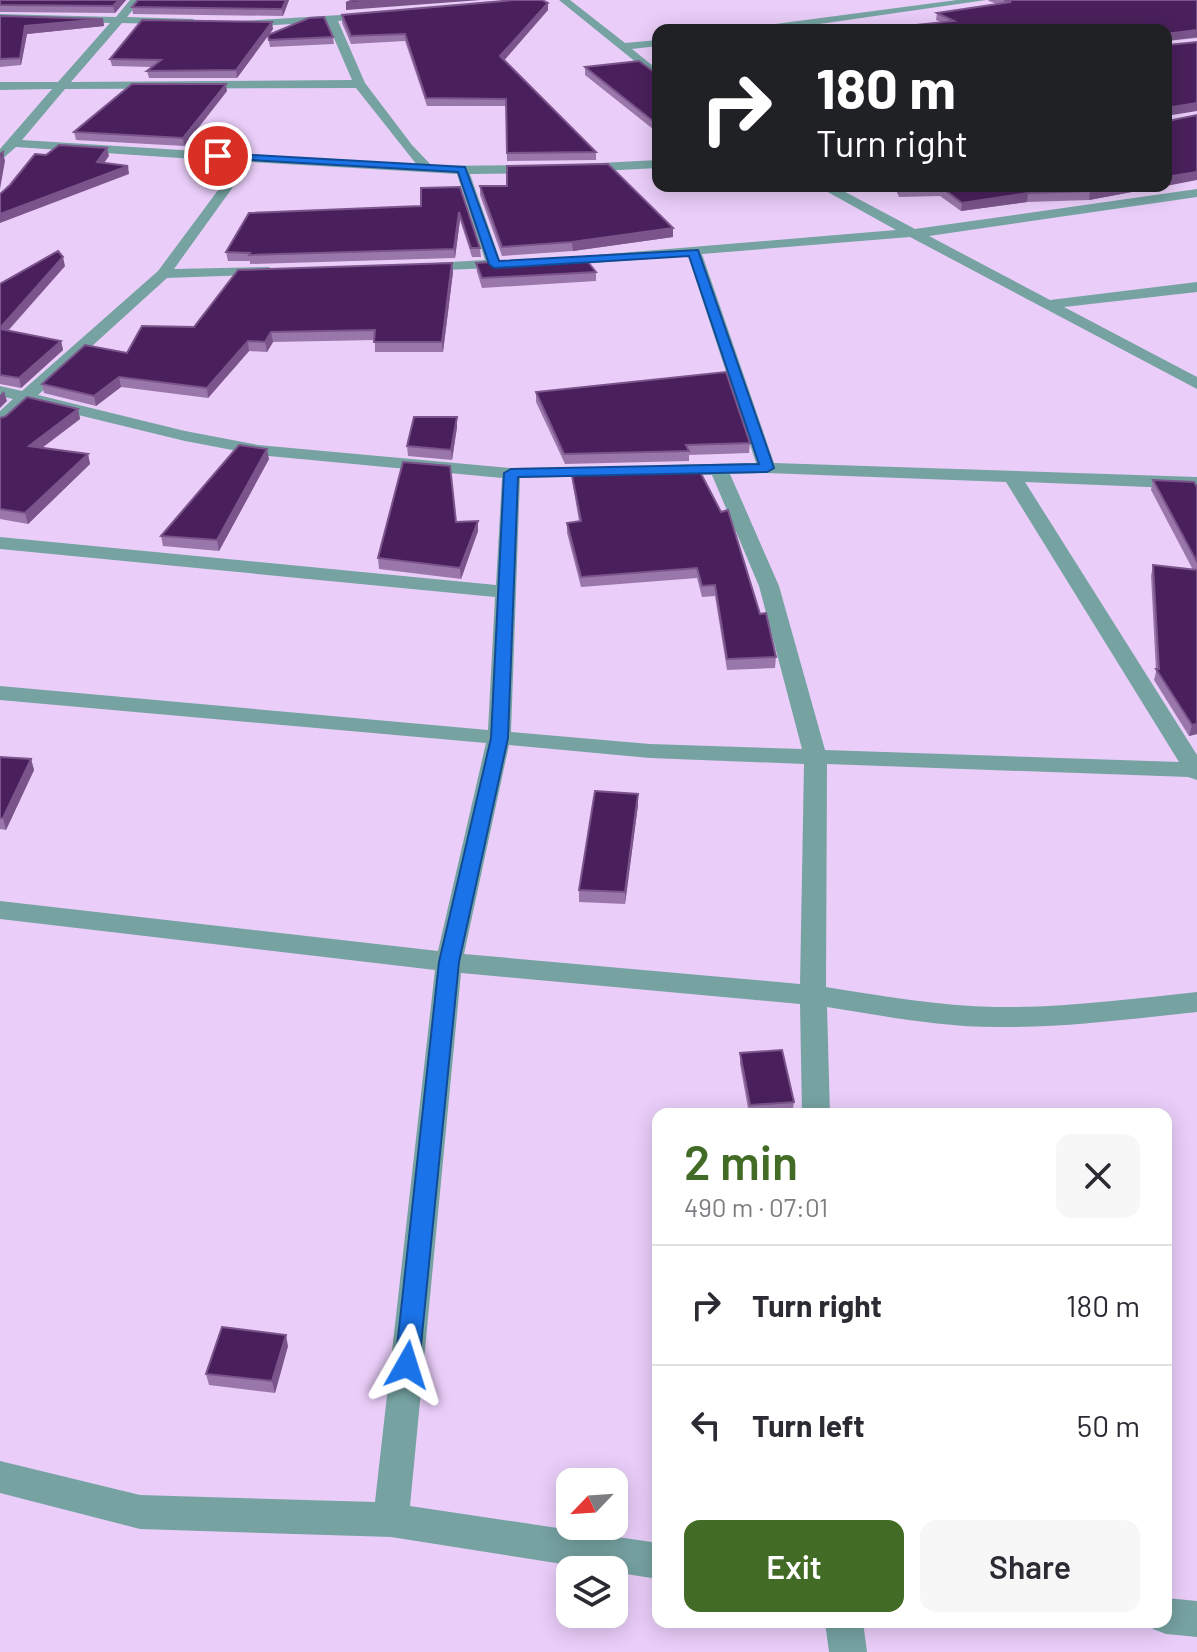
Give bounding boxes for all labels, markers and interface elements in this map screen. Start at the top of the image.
text: 180 m [816,53,956,120]
icon: right [684,56,788,160]
text: Turn right [816,121,968,164]
pin [184,122,252,190]
icon: arrive [196,134,240,178]
text: 2 min [684,1132,798,1190]
button: close [1056,1134,1140,1218]
text: 490 m · 07:01 [684,1191,828,1222]
icon: right [684,1283,728,1327]
text: Turn right [752,1287,882,1323]
text: 180 m [1066,1287,1140,1323]
position arrow [365,1323,449,1407]
icon: left [684,1403,728,1447]
text: Turn left [752,1407,865,1443]
text: 50 m [1077,1407,1140,1443]
north arrow [556,1468,628,1540]
map controls [556,1468,628,1628]
button: Exit [684,1520,904,1612]
button: Share [920,1520,1140,1612]
button: layers [556,1556,628,1628]

